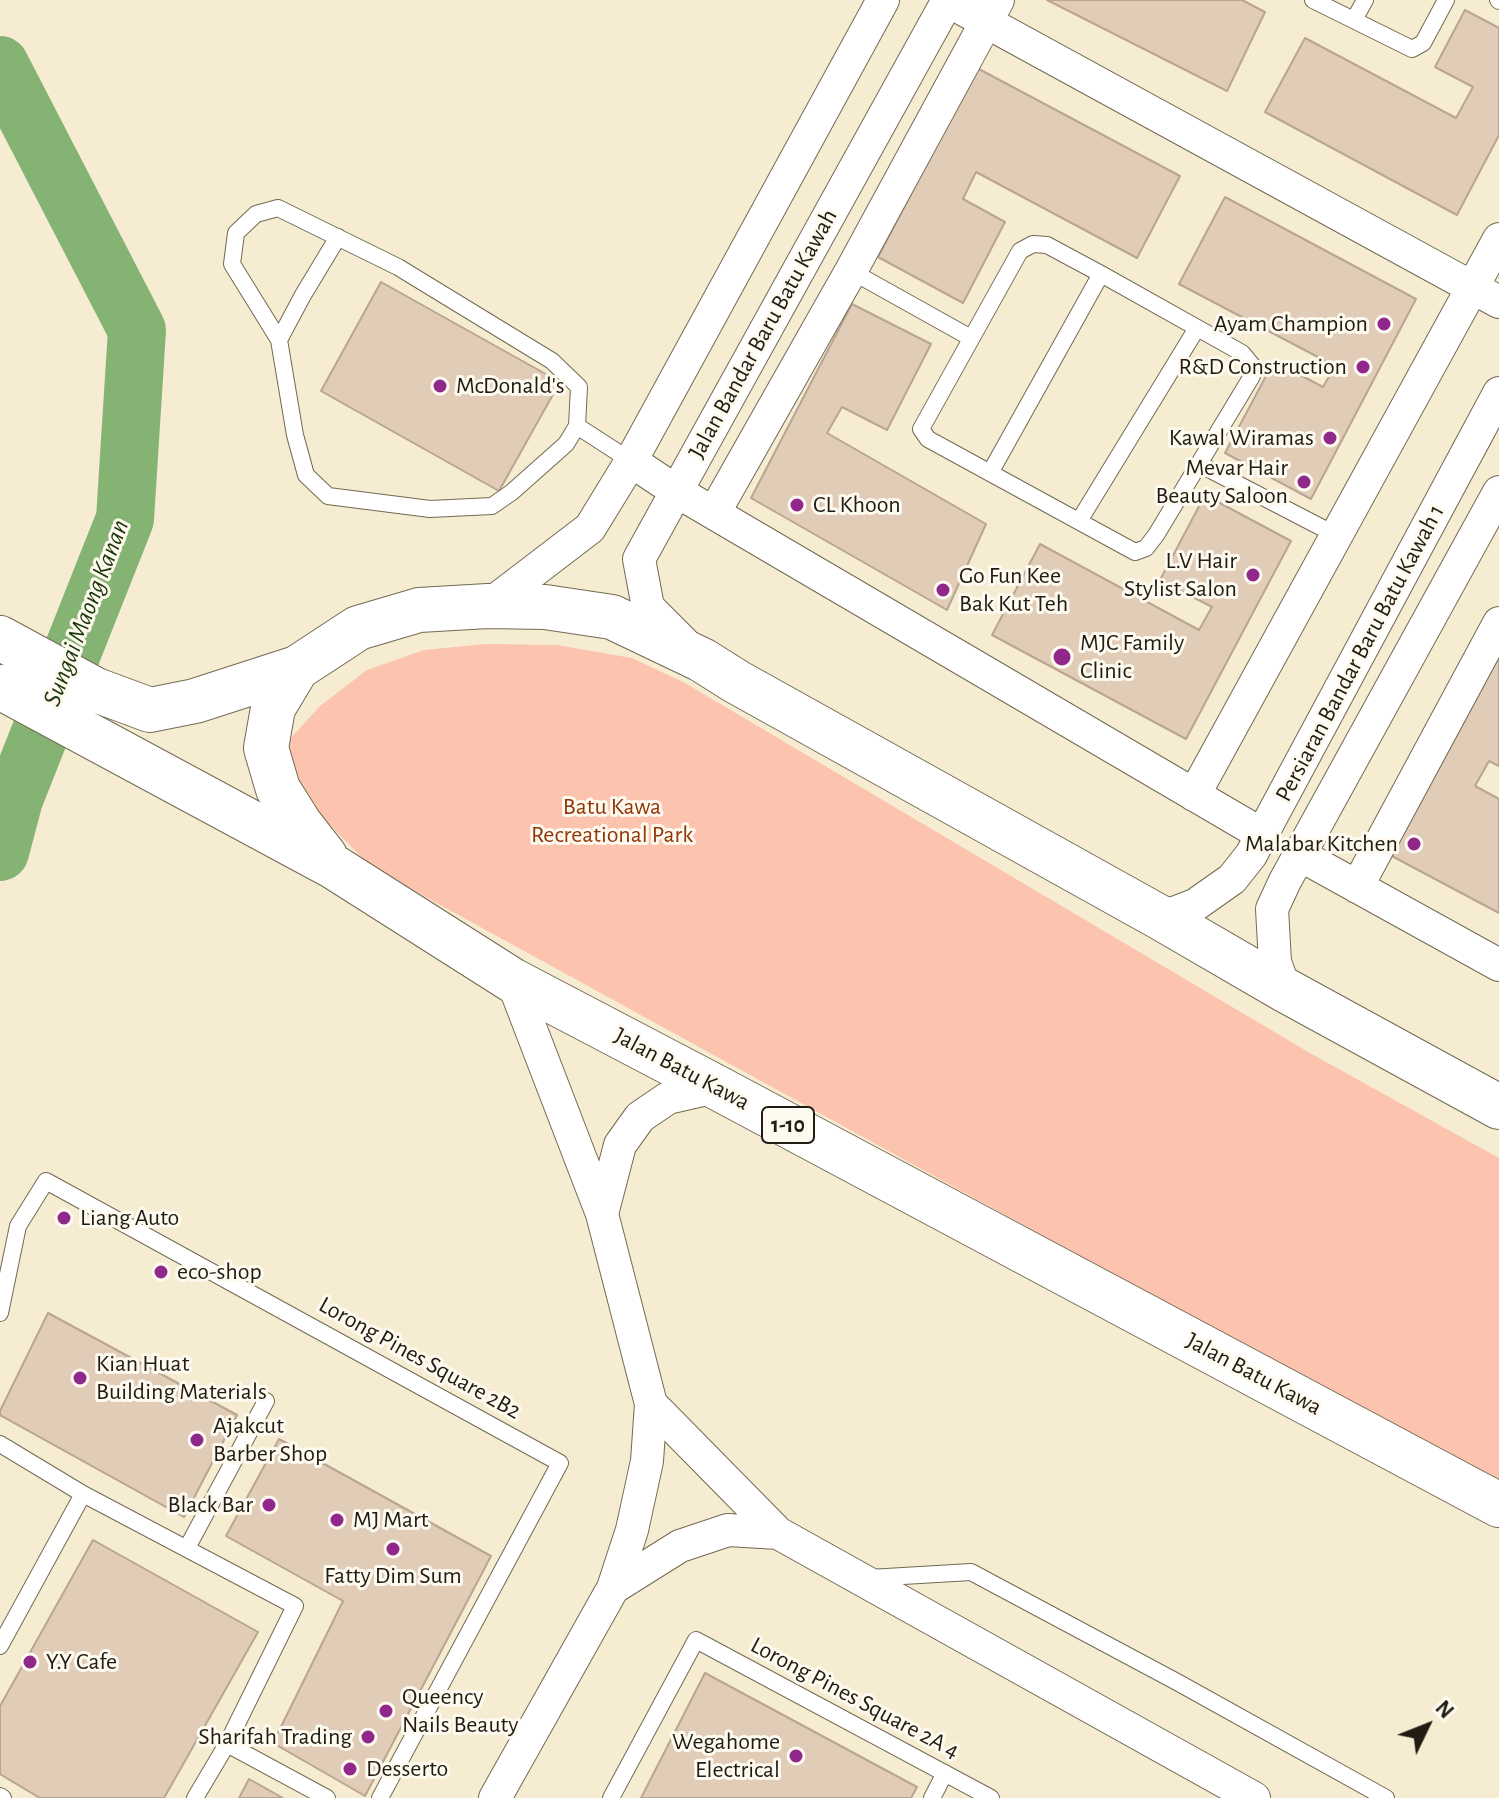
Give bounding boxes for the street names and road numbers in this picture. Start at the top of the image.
street label: Jalan Bandar Baru Batu Kawah [682,204,844,464]
street label: Persiaran Bandar Baru Batu Kawah 1 [1269,499,1451,807]
street label: Jalan Batu Kawa [609,1021,755,1117]
road number: 1-10 [762,1107,814,1143]
street label: Lorong Pines Square 2B2 [314,1290,526,1426]
street label: Jalan Batu Kawa [1181,1326,1327,1422]
street label: Lorong Pines Square 2A 4 [746,1631,964,1765]

